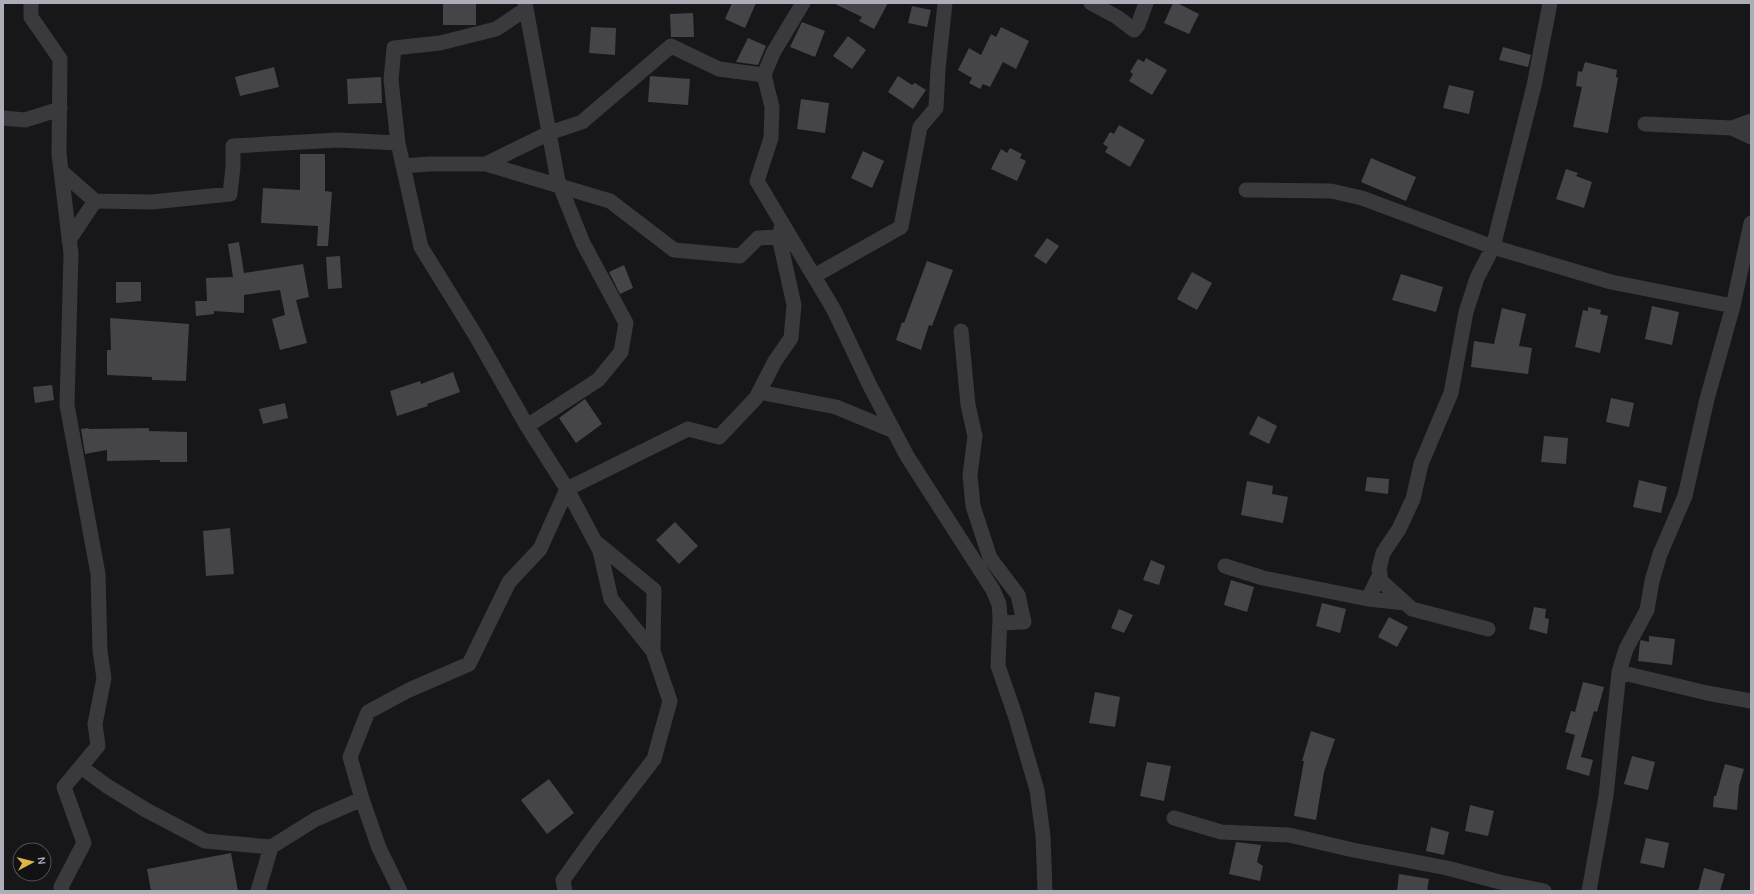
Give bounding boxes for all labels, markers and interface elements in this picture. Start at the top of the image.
north arrow [12,842,52,882]
text: N [34,856,48,866]

